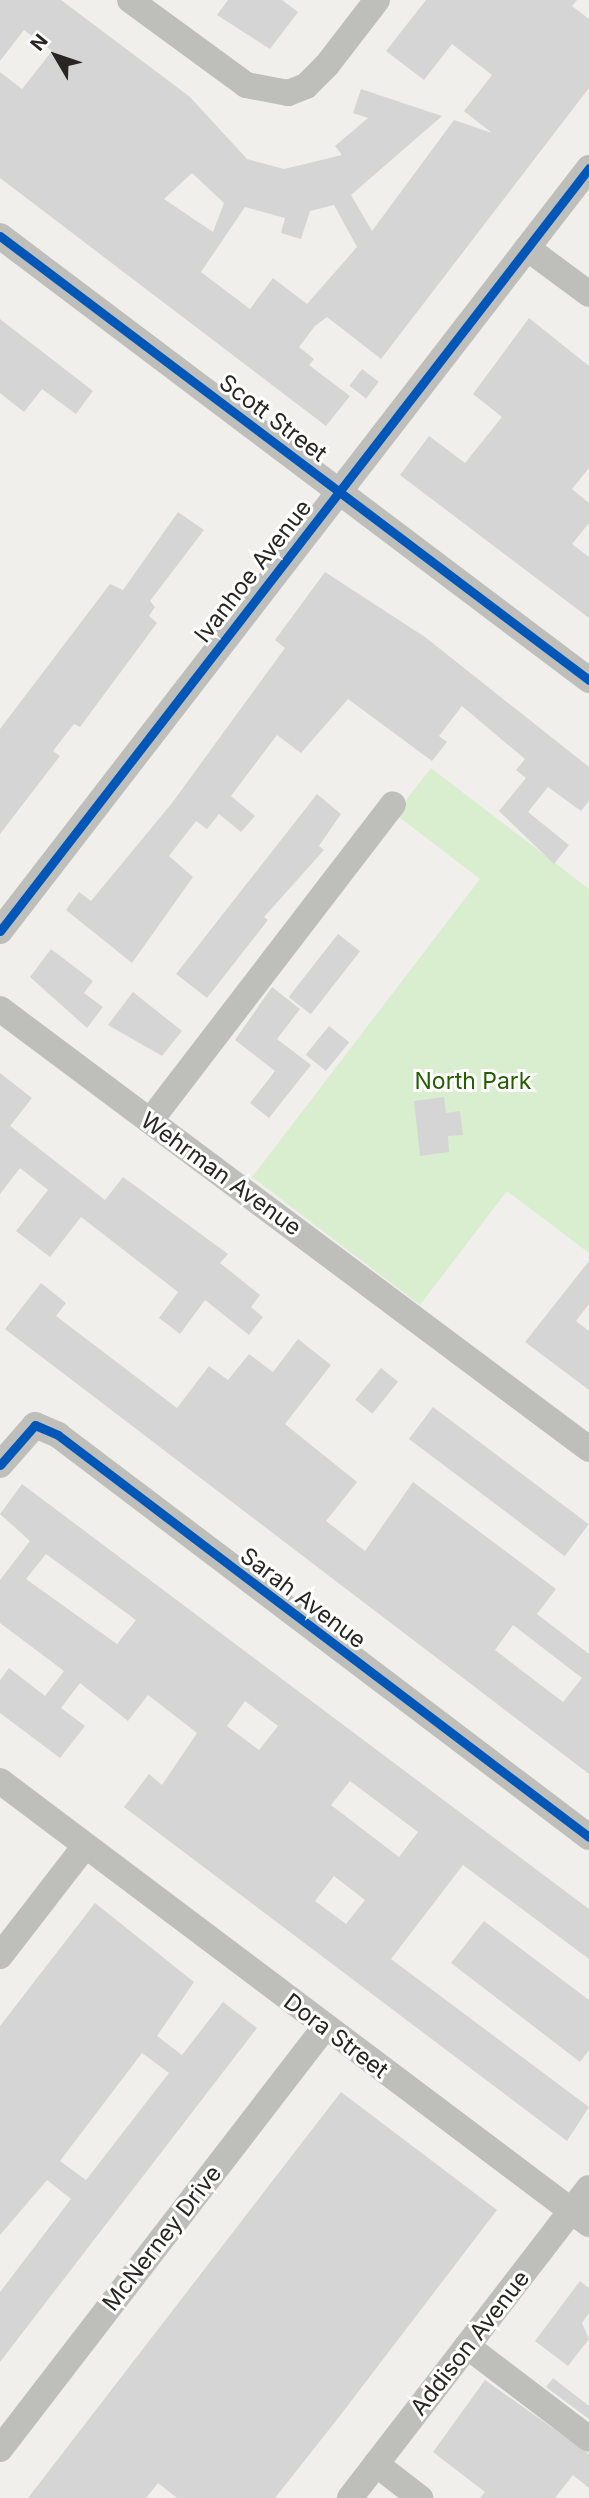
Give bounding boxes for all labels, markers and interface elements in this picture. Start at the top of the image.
north arrow [21,21,91,91]
text: N [26,30,53,55]
street label: Scott Street [214,369,332,467]
street label: Ivanhoe Avenue [189,494,317,648]
park label: North Park [415,1067,531,1095]
street label: Wehrman Avenue [135,1107,307,1241]
street label: Sarah Avenue [235,1542,371,1654]
street label: Dora Street [278,1988,394,2084]
street label: McNerney Drive [97,2160,227,2316]
street label: Addison Avenue [405,2265,535,2421]

